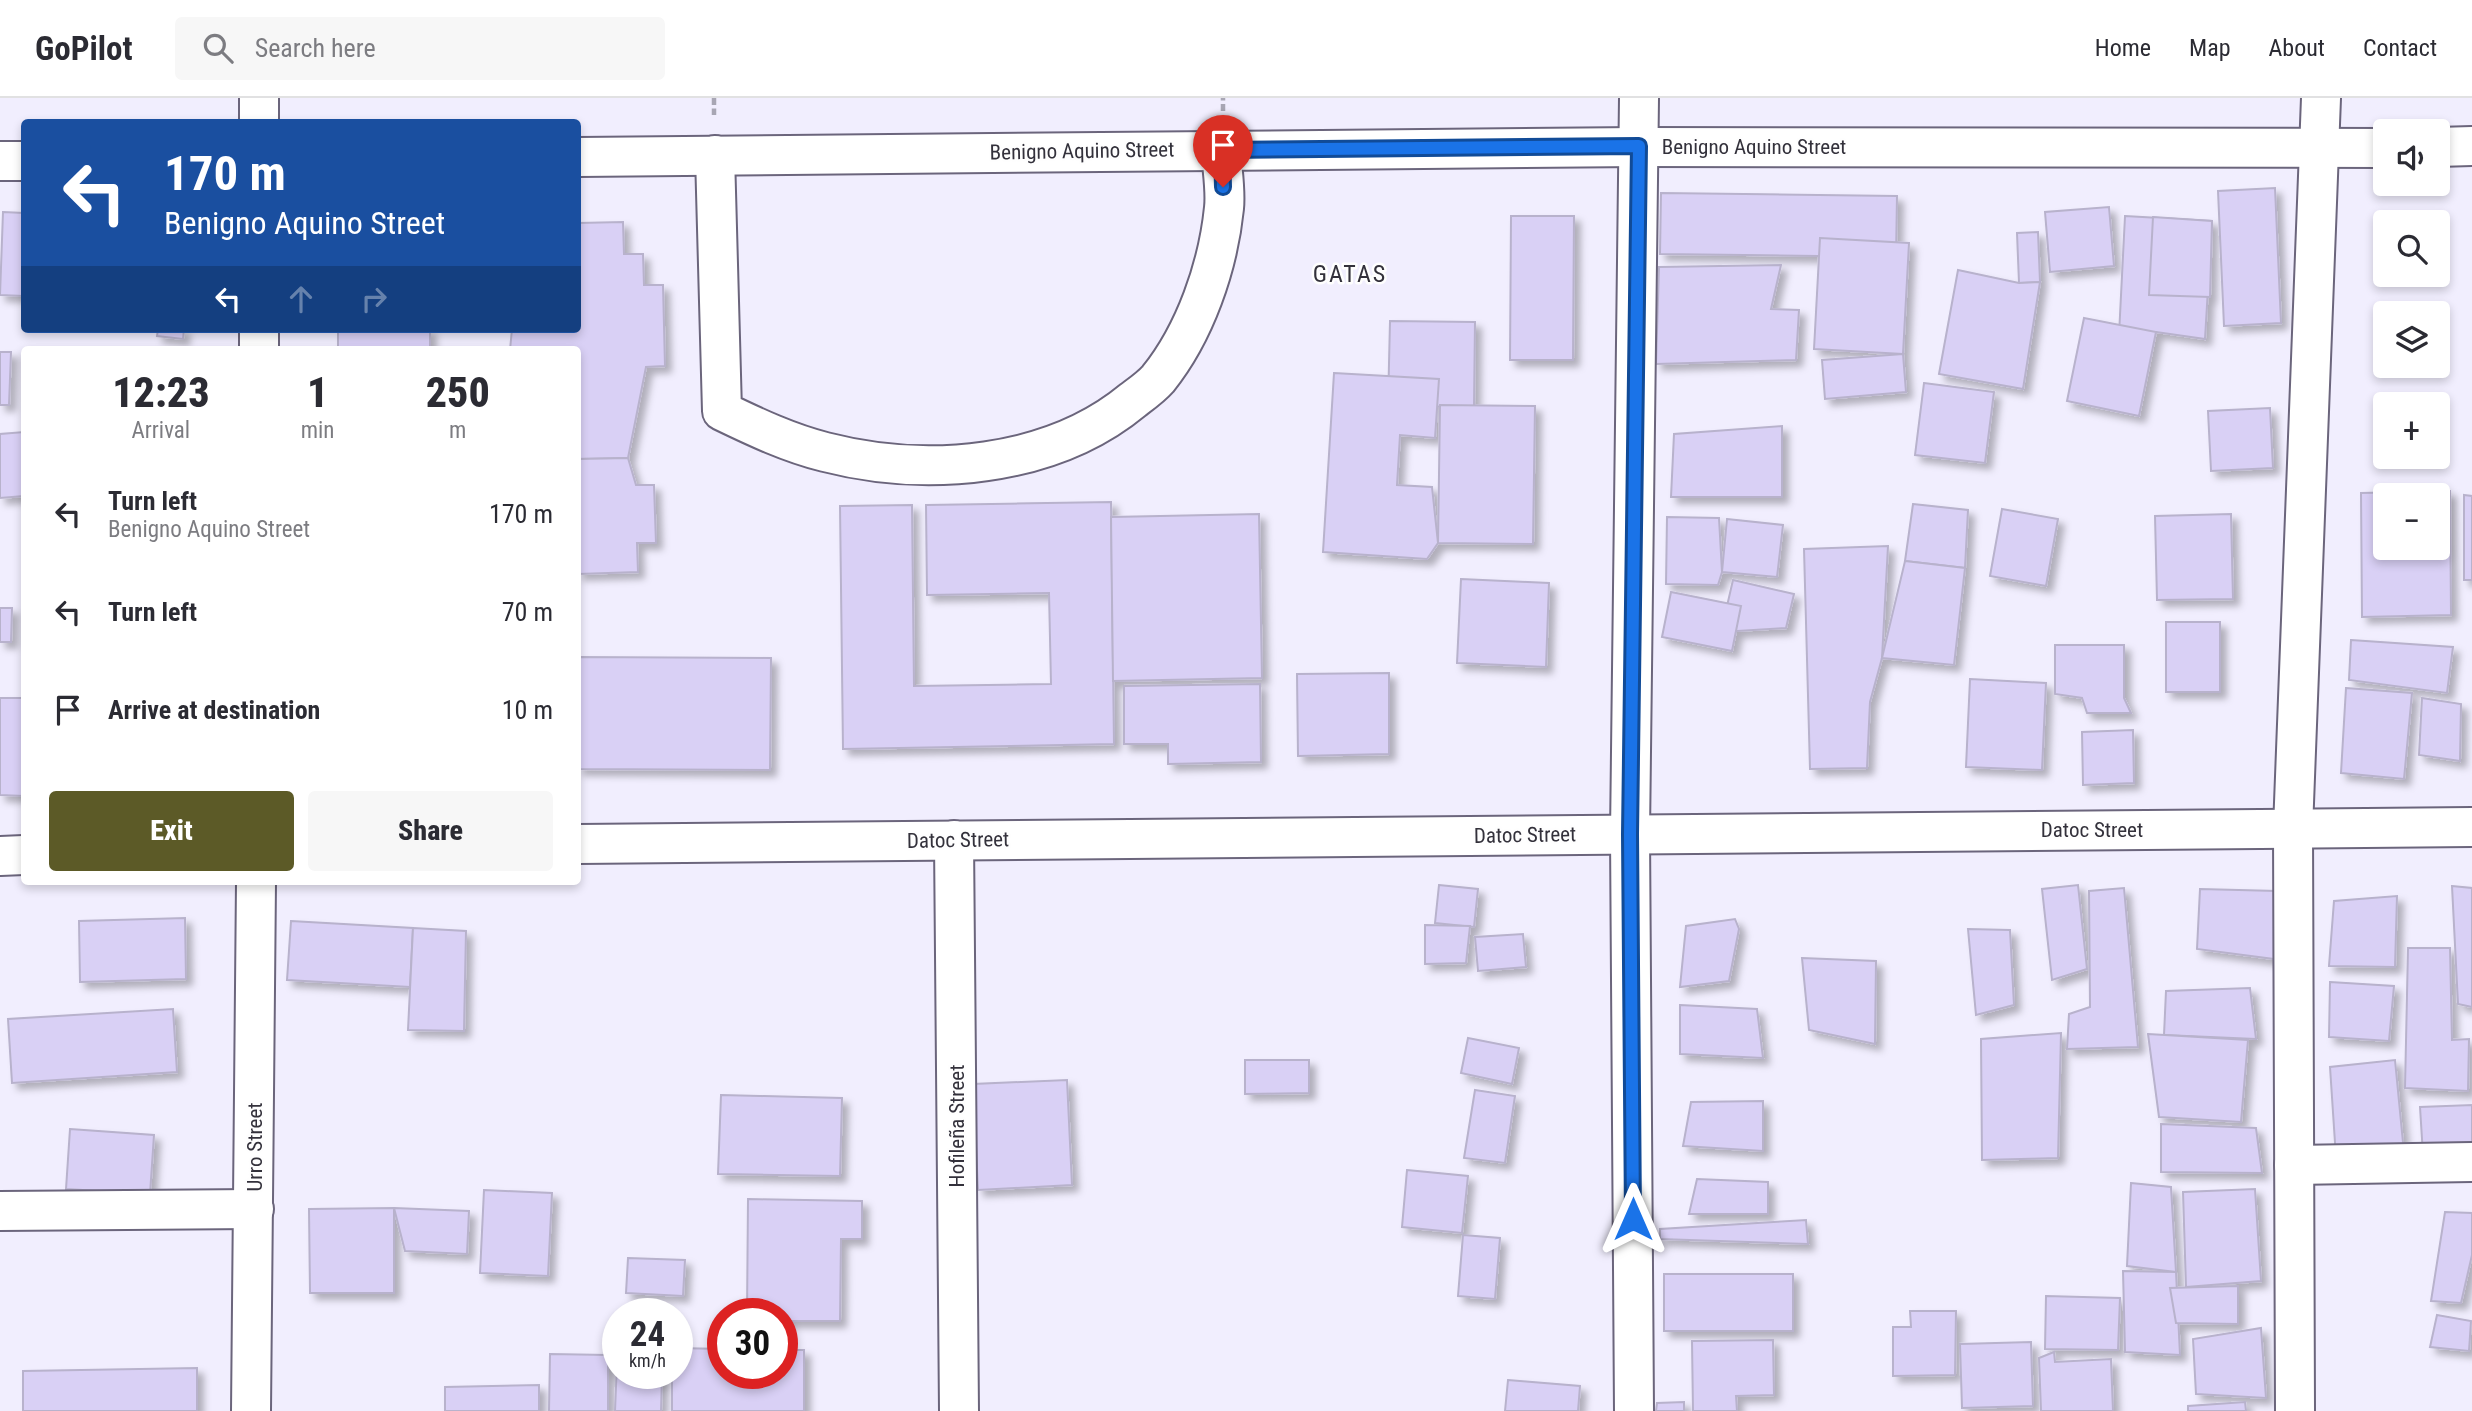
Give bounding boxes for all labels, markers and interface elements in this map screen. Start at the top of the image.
search box [175,17,665,80]
text: GoPilot [35,29,133,68]
icon: search [199,29,237,67]
text: Search here [255,33,376,63]
text: Home [2095,34,2151,62]
text: Map [2189,34,2231,62]
text: About [2269,34,2325,62]
text: Contact [2363,34,2437,62]
pin [1193,115,1253,187]
map controls [2373,119,2450,560]
button: sound [2373,119,2450,196]
icon: arrive [1204,126,1242,164]
street label: Benigno Aquino Street [1662,135,1846,159]
street label: Benigno Aquino Street [990,137,1174,165]
text: 170 m [164,145,286,202]
icon: left [49,147,140,238]
text: Benigno Aquino Street [164,204,445,242]
button: search [2373,210,2450,287]
district label: GATAS [1313,260,1387,288]
icon: left [209,280,247,318]
icon: ahead [282,280,320,318]
icon: right [355,280,393,318]
button: layers [2373,301,2450,378]
text: 12:23 [112,368,209,417]
text: 1 [307,368,328,417]
text: 250 [426,368,490,417]
button: + [2373,392,2450,469]
text: Arrival [132,417,190,444]
text: min [301,417,334,444]
text: m [449,417,466,444]
button: − [2373,483,2450,560]
text: Turn left [108,486,197,516]
icon: left [49,495,87,533]
text: 170 m [489,499,553,529]
text: Benigno Aquino Street [108,516,310,543]
icon: left [49,593,87,631]
text: Turn left [108,597,197,627]
text: 70 m [502,597,553,627]
icon: arrive [49,691,87,729]
text: Arrive at destination [108,695,320,725]
text: 10 m [502,695,553,725]
button: Exit [49,791,294,871]
button: Share [308,791,553,871]
street label: Datoc Street [2041,818,2143,842]
street label: Datoc Street [1474,822,1576,848]
street label: Datoc Street [907,827,1009,853]
street label: Hofileña Street [945,1065,969,1187]
street label: Urro Street [243,1103,267,1191]
position arrow [1596,1182,1670,1256]
speed limit sign: 30 [707,1298,798,1389]
text: 24 [630,1314,665,1355]
text: km/h [629,1350,666,1371]

